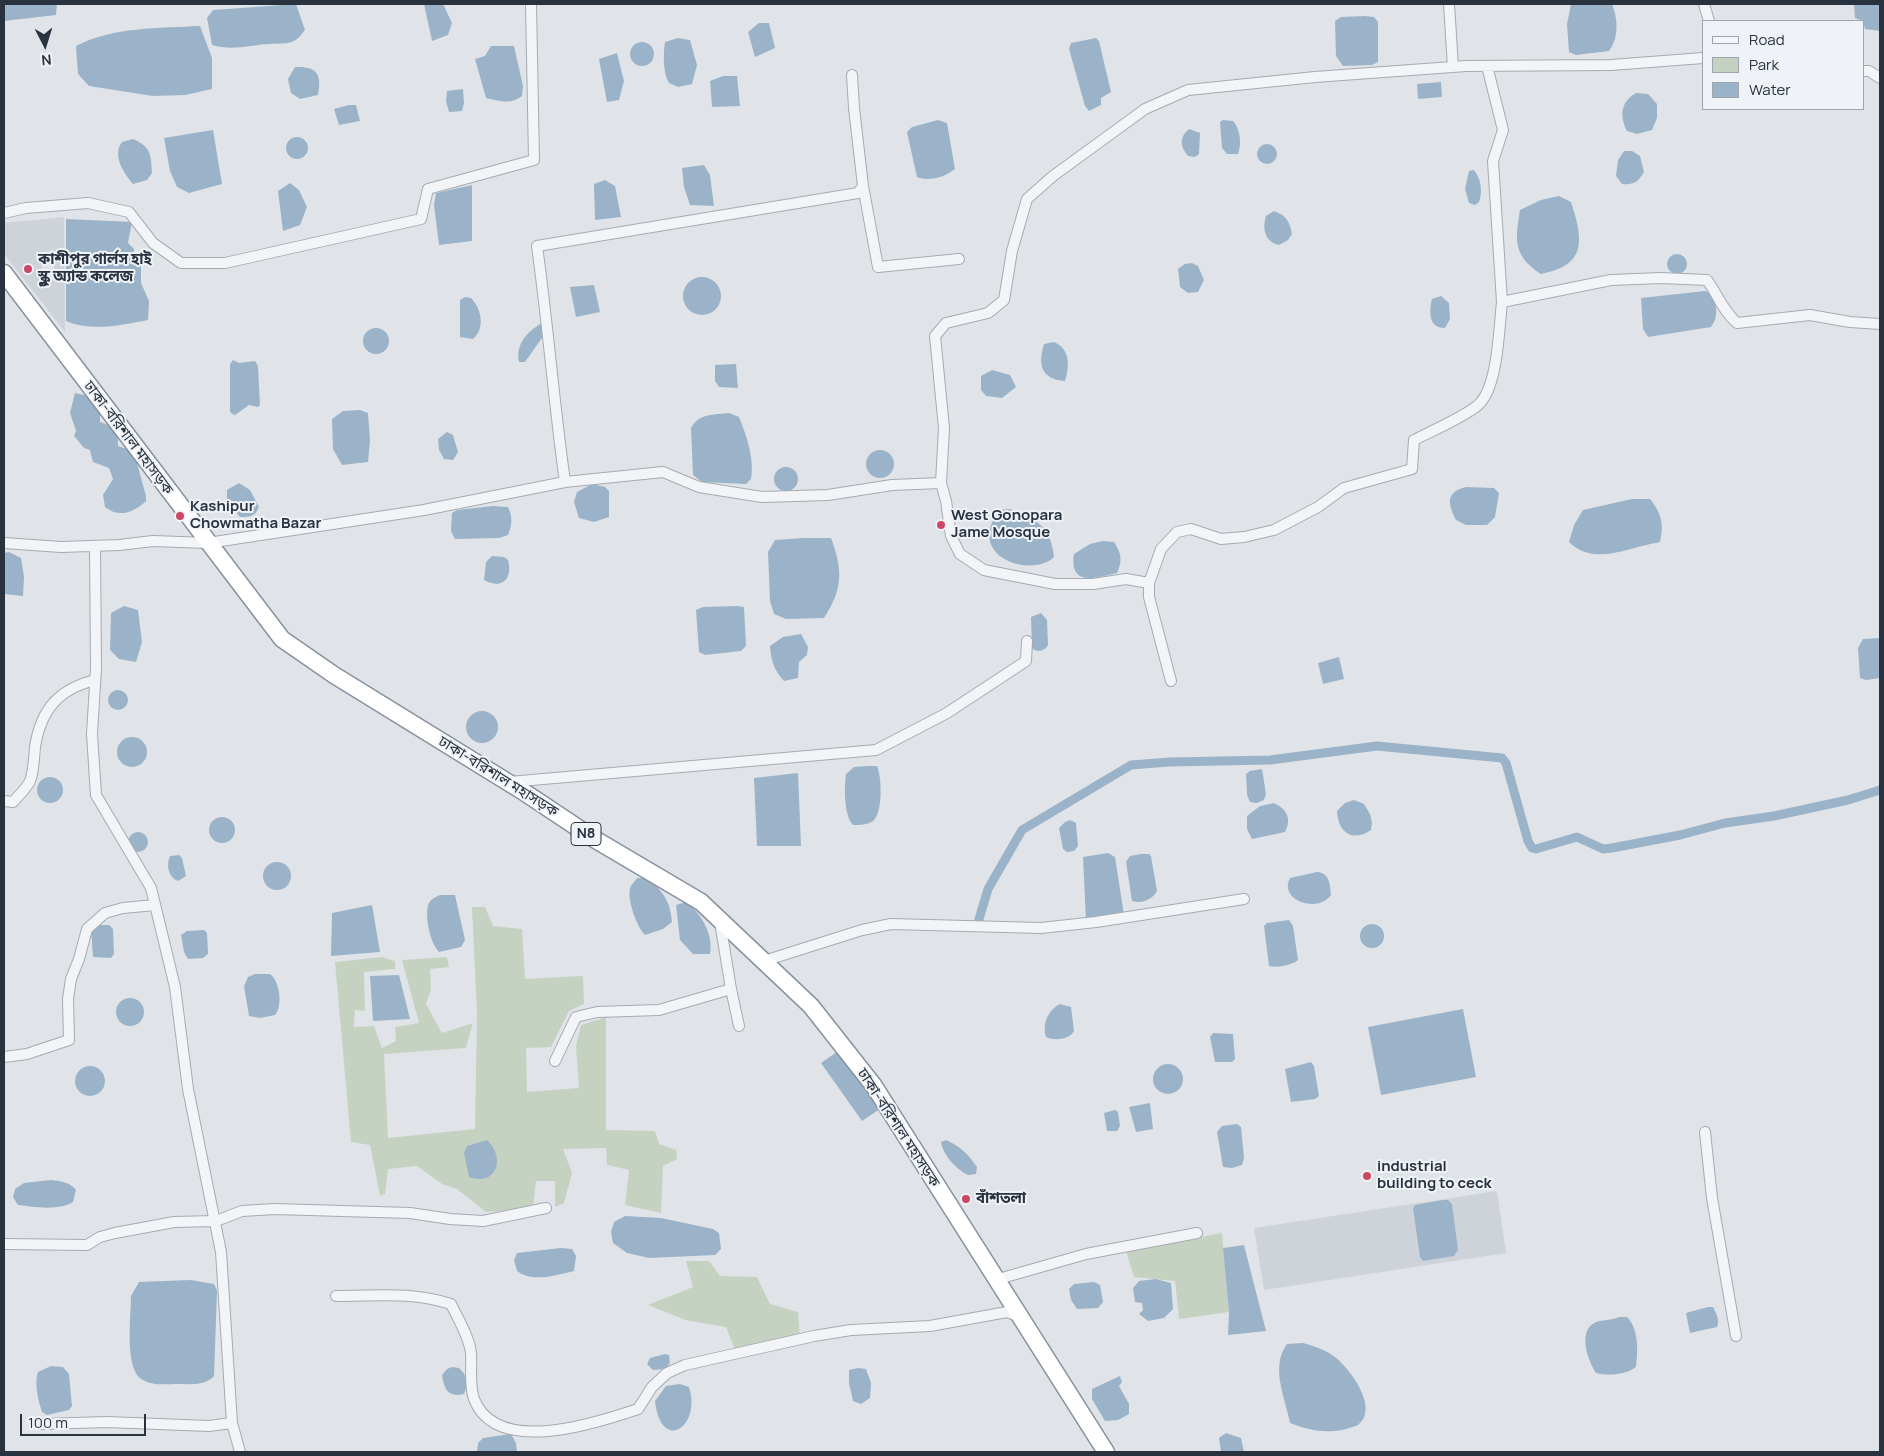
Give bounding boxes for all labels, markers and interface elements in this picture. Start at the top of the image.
north arrow [20,20,70,70]
legend [1702,20,1864,110]
text: Road [1749,29,1785,50]
text: N [41,51,52,70]
text: Park [1749,54,1779,75]
text: Water [1749,79,1791,100]
place label: কাশীপুর গার্লস হাই স্কুল অ্যান্ড কলেজ [38,251,152,286]
marker: কাশীপুর গার্লস হাই স্কুল অ্যান্ড কলেজ [22,263,34,275]
street label: ঢাকা-বরিশাল মহাসড়ক [79,378,177,498]
place label: Kashipur Chowmatha Bazar [190,498,321,533]
place label: West Gonopara Jame Mosque [951,507,1062,542]
marker: Kashipur Chowmatha Bazar [174,510,186,522]
marker: West Gonopara Jame Mosque [935,519,947,531]
street label: ঢাকা-বরিশাল মহাসড়ক [435,733,561,821]
road number: N8 [571,822,601,846]
street label: ঢাকা-বরিশাল মহাসড়ক [853,1065,943,1191]
place label: industrial building to ceck [1377,1158,1492,1193]
marker: industrial building to ceck [1361,1170,1373,1182]
place label: বাঁশতলা [976,1190,1026,1208]
marker: বাঁশতলা [960,1193,972,1205]
scale bar [22,1404,149,1436]
text: 100 m [28,1412,68,1433]

